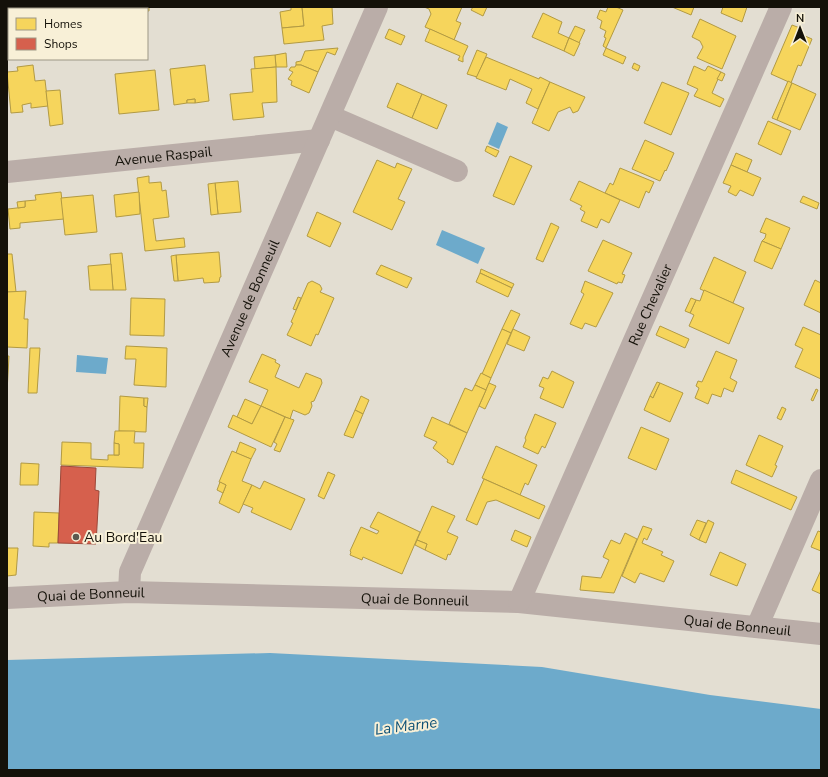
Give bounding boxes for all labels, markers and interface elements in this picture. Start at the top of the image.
legend [8,8,148,60]
north arrow [780,8,820,48]
text: N [796,11,804,26]
text: Homes [44,16,82,32]
text: Shops [44,36,78,52]
street label: Avenue Raspail [114,142,214,171]
street label: Avenue de Bonneuil [216,236,285,360]
street label: Rue Chevalier [624,261,677,349]
place label: Au Bord'Eau [84,528,162,547]
marker: Au Bord'Eau [71,532,81,542]
street label: Quai de Bonneuil [37,583,146,607]
street label: Quai de Bonneuil [361,589,470,611]
street label: Quai de Bonneuil [683,611,793,641]
water label: La Marne [374,712,438,740]

